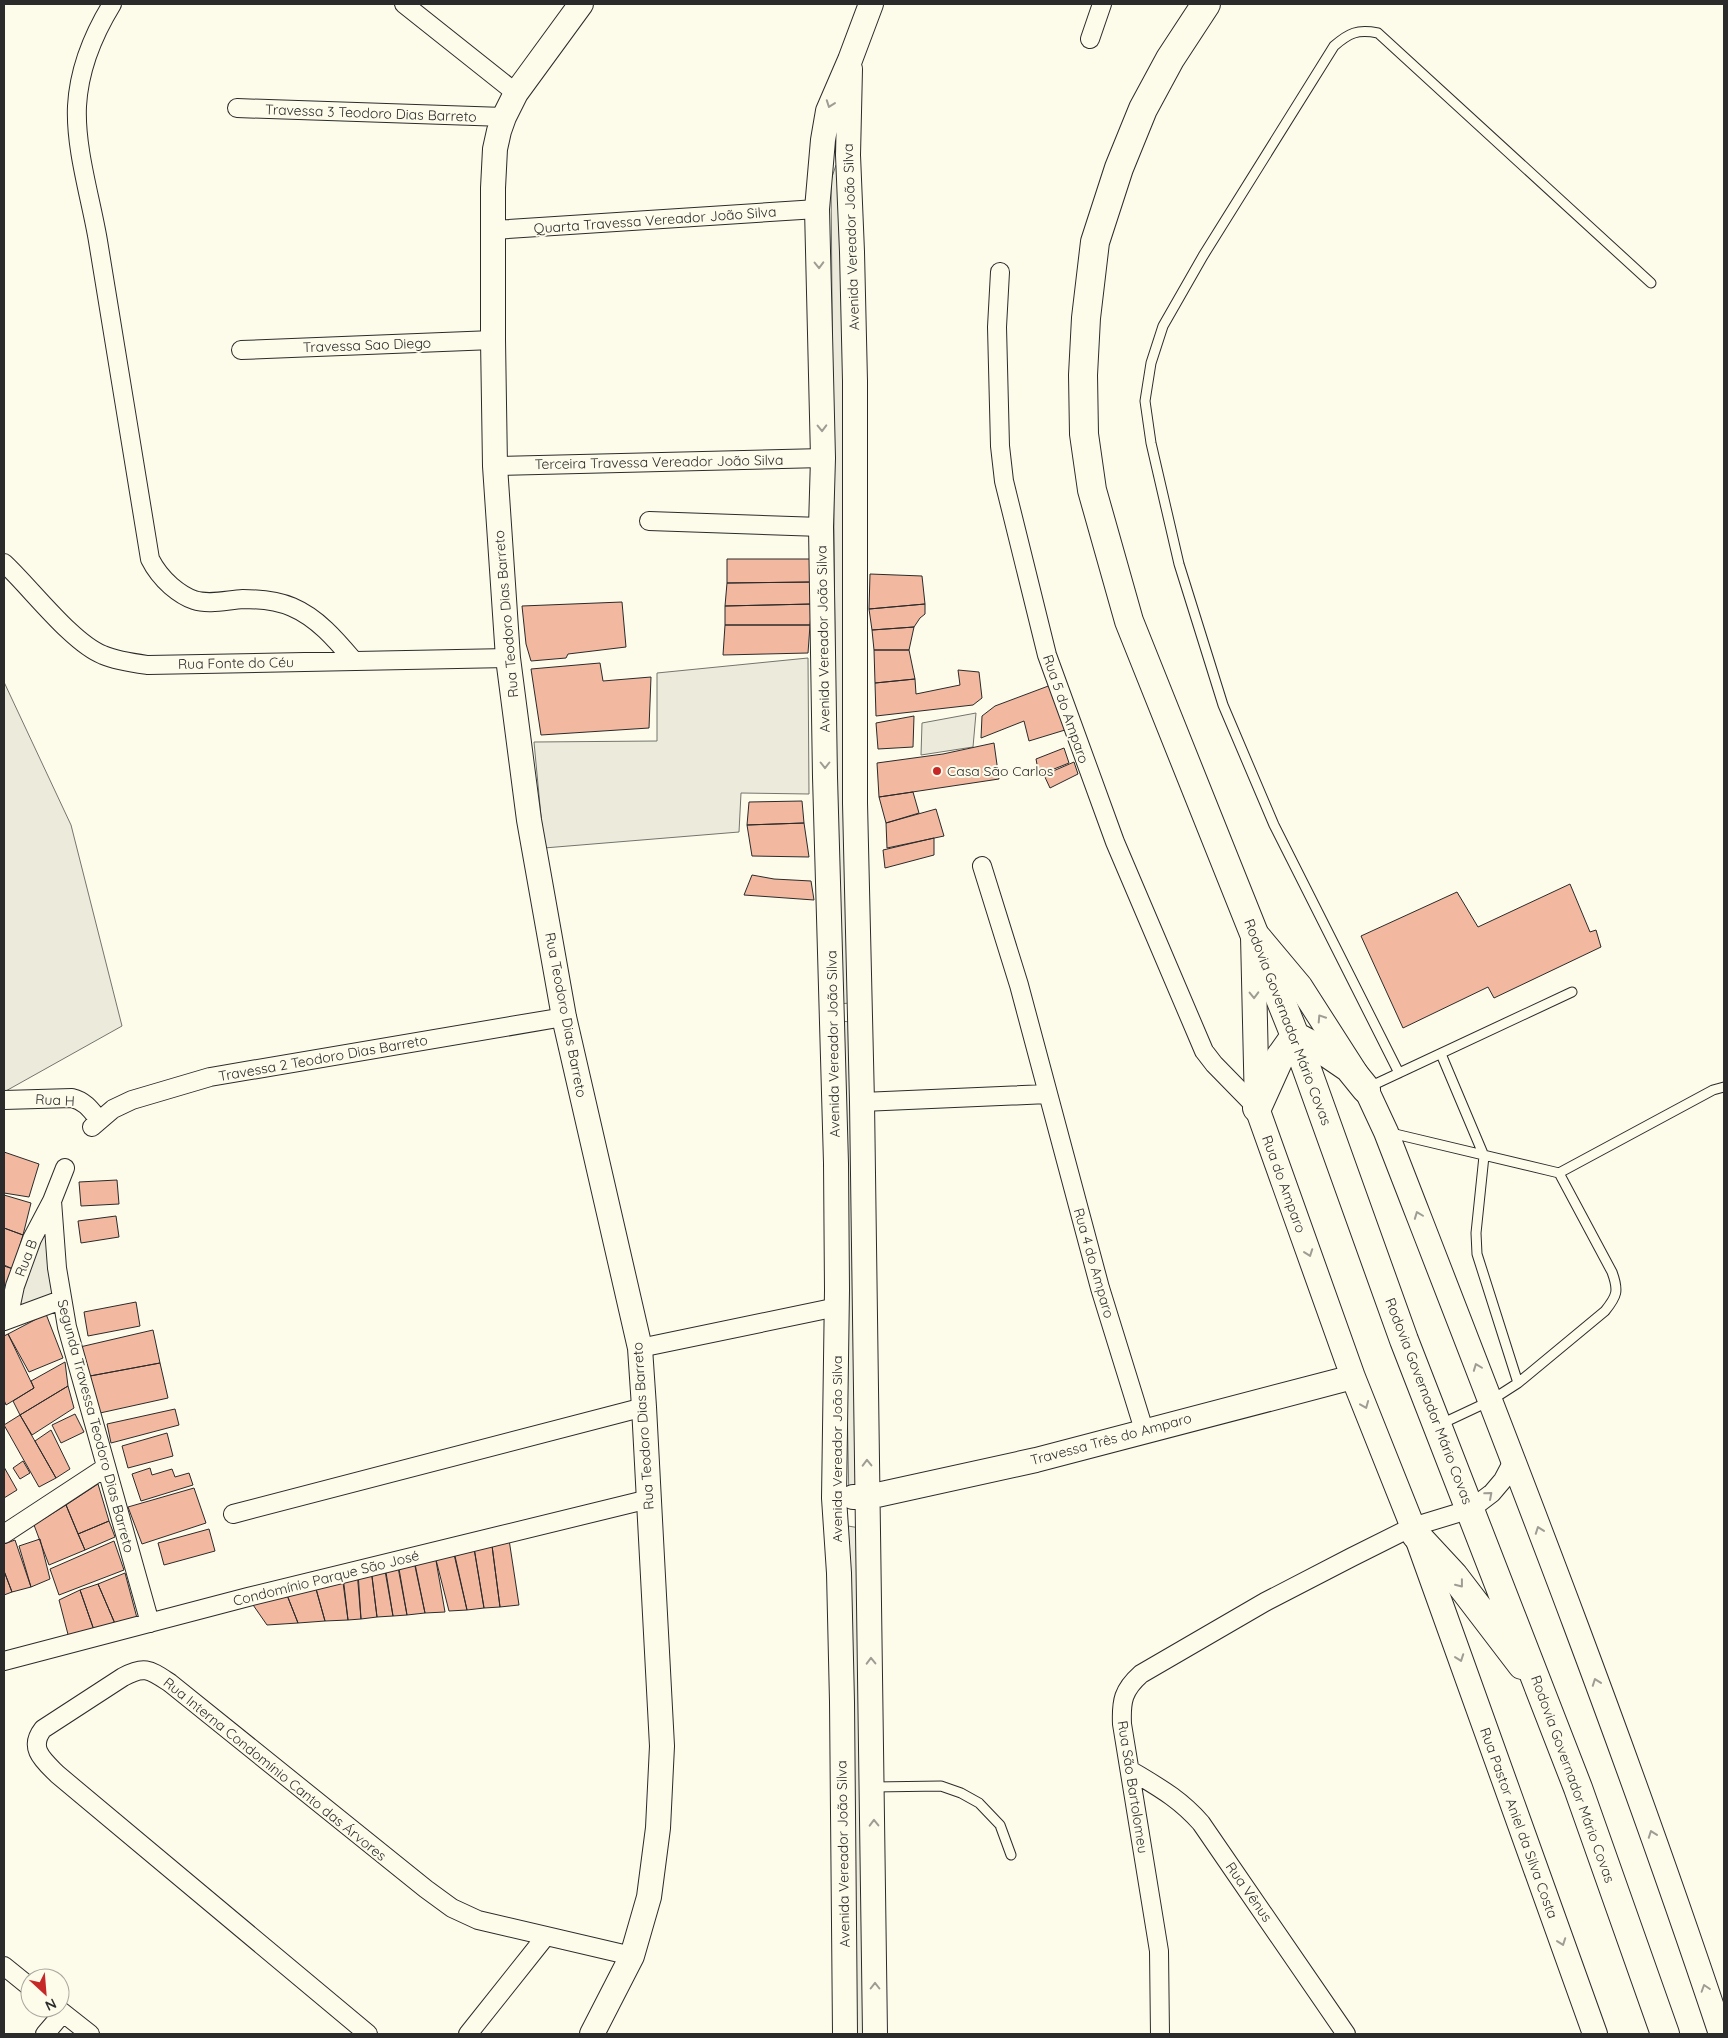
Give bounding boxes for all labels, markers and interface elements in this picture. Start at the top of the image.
one-way arrow [826,99,836,108]
street label: Travessa 3 Teodoro Dias Barreto [265,100,477,126]
street label: Avenida Vereador João Silva [839,143,863,331]
street label: Quarta Travessa Vereador João Silva [533,203,777,237]
one-way arrow [813,262,824,270]
street label: Travessa Sao Diego [303,334,431,356]
one-way arrow [817,424,828,432]
street label: Terceira Travessa Vereador João Silva [534,451,784,473]
street label: Rua Teodoro Dias Barreto [490,530,522,698]
street label: Avenida Vereador João Silva [812,545,834,733]
street label: Rua 5 do Amparo [1039,652,1093,766]
street label: Rua Fonte do Céu [178,653,294,673]
one-way arrow [820,762,830,770]
place label: Casa São Carlos [947,762,1053,780]
marker: Casa São Carlos [931,765,943,777]
street label: Rodovia Governador Mário Covas [1240,916,1336,1128]
street label: Rua Teodoro Dias Barreto [541,931,591,1099]
street label: Avenida Vereador João Silva [822,950,844,1138]
one-way arrow [1249,992,1259,999]
one-way arrow [1318,1014,1327,1024]
street label: Travessa 2 Teodoro Dias Barreto [217,1031,429,1085]
street label: Rua H [35,1090,75,1110]
street label: Rua do Amparo [1258,1133,1310,1235]
street label: Rua 4 do Amparo [1070,1206,1118,1320]
one-way arrow [1414,1212,1424,1220]
street label: Rua B [11,1237,41,1279]
one-way arrow [1303,1248,1313,1257]
street label: Rodovia Governador Mário Covas [1381,1295,1477,1507]
street label: Segunda Travessa Teodoro Dias Barreto [53,1297,139,1555]
street label: Rua Teodoro Dias Barreto [628,1342,658,1510]
street label: Avenida Vereador João Silva [828,1355,846,1543]
one-way arrow [1473,1363,1483,1372]
one-way arrow [1359,1401,1369,1409]
street label: Travessa Três do Amparo [1028,1409,1194,1469]
one-way arrow [862,1459,872,1466]
one-way arrow [1483,1492,1492,1501]
one-way arrow [1535,1526,1545,1535]
street label: Condomínio Parque São José [231,1546,421,1610]
one-way arrow [1454,1578,1463,1588]
one-way arrow [1454,1653,1464,1661]
one-way arrow [866,1656,877,1664]
street label: Rua Interna Condomínio Canto das Árvores [160,1673,390,1865]
street label: Rodovia Governador Mário Covas [1527,1673,1619,1885]
one-way arrow [1591,1678,1602,1687]
street label: Rua São Bartolomeu [1114,1719,1152,1855]
street label: Rua Pastor Aniel da Silva Costa [1476,1725,1562,1921]
street label: Avenida Vereador João Silva [832,1760,854,1948]
one-way arrow [869,1819,879,1826]
one-way arrow [1648,1831,1658,1839]
street label: Rua Vênus [1222,1859,1276,1925]
one-way arrow [1556,1938,1566,1946]
north arrow [20,1968,70,2018]
one-way arrow [870,1981,881,1989]
one-way arrow [1701,1984,1711,1993]
text: N [42,1994,59,2015]

